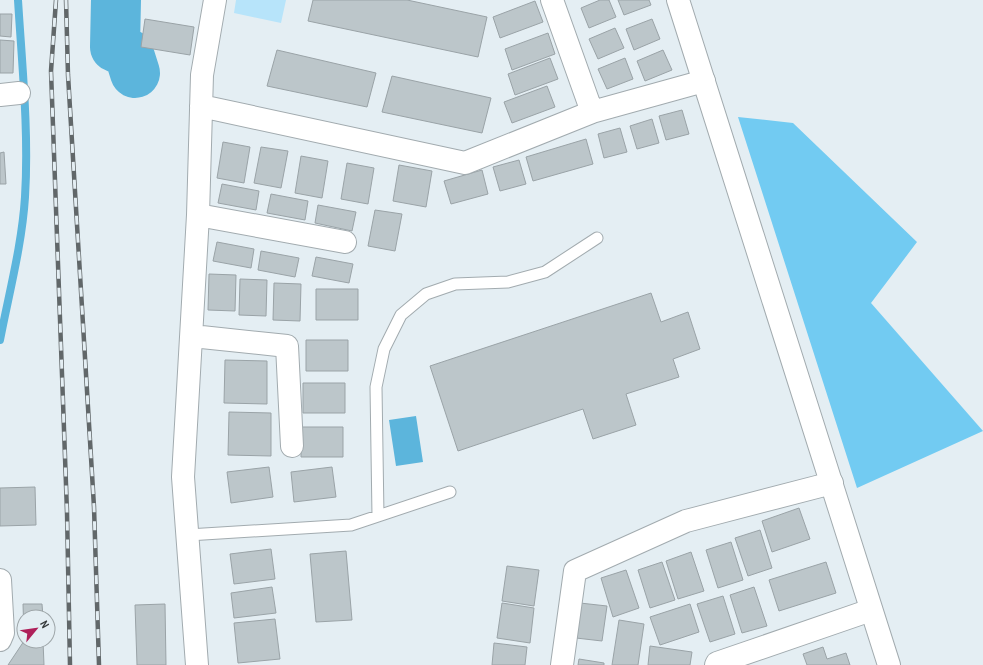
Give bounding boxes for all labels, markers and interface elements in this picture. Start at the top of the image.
north arrow [16,609,56,649]
text: N [37,618,52,630]

